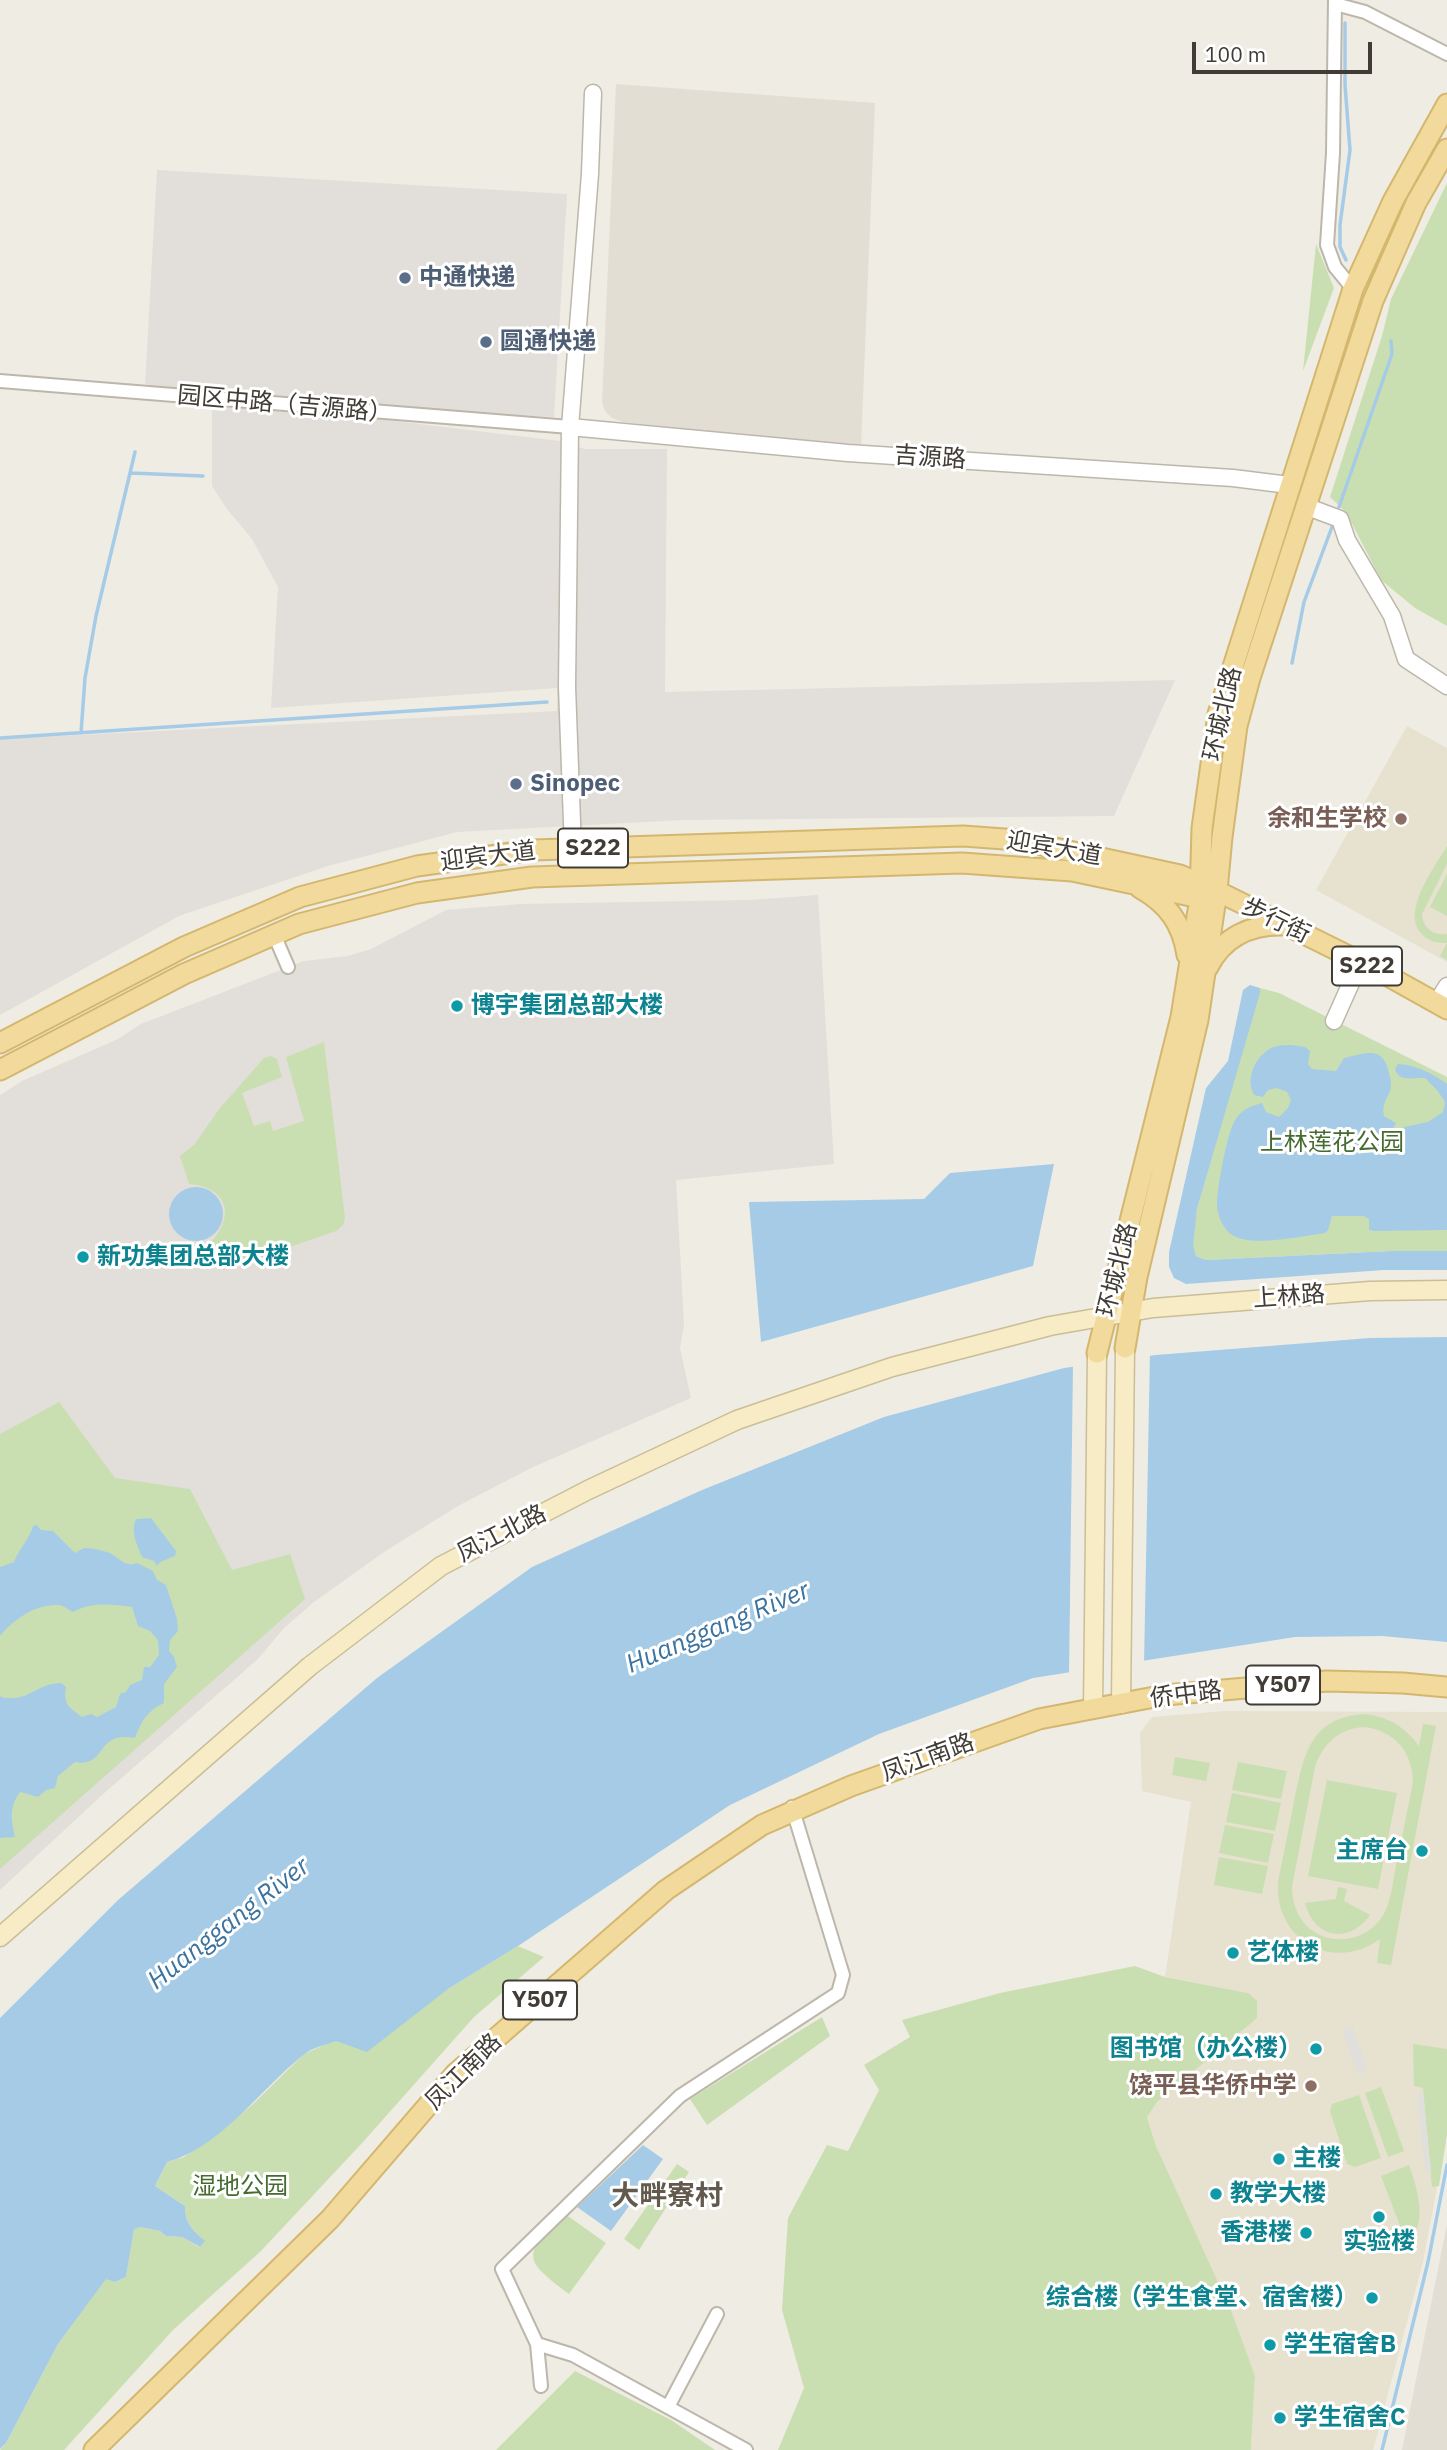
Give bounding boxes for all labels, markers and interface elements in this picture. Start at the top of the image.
scale bar [1195,28,1375,72]
text: 100 m [1205,40,1266,68]
place label: 中通快递 [419,264,515,292]
marker: 中通快递 [397,270,413,286]
place label: 圆通快递 [500,328,596,356]
marker: 圆通快递 [478,334,494,350]
street label: 园区中路（吉源路） [176,381,394,429]
street label: 吉源路 [893,441,967,475]
street label: 环城北路 [1198,664,1248,764]
place label: Sinopec [530,770,620,798]
marker: Sinopec [508,776,524,792]
place label: 余和生学校 [1267,805,1387,833]
marker: 余和生学校 [1393,811,1409,827]
street label: 迎宾大道 [1004,826,1104,872]
road number: S222 [558,828,628,868]
street label: 迎宾大道 [439,837,537,877]
street label: 步行街 [1237,892,1315,950]
road number: S222 [1332,946,1402,986]
place label: 博宇集团总部大楼 [471,992,663,1020]
marker: 博宇集团总部大楼 [449,998,465,1014]
park label: 上林莲花公园 [1260,1129,1404,1157]
street label: 环城北路 [1092,1220,1144,1320]
place label: 新功集团总部大楼 [97,1243,289,1271]
marker: 新功集团总部大楼 [75,1249,91,1265]
street label: 上林路 [1252,1280,1326,1314]
street label: 凤江北路 [453,1499,551,1569]
water label: Huanggang River [622,1575,814,1681]
road number: Y507 [1246,1666,1320,1704]
street label: 侨中路 [1149,1676,1223,1714]
street label: 凤江南路 [878,1728,978,1788]
place label: 主席台 [1336,1837,1408,1865]
marker: 主席台 [1414,1843,1430,1859]
water label: Huanggang River [142,1851,316,1997]
place label: 艺体楼 [1247,1939,1319,1967]
marker: 艺体楼 [1225,1945,1241,1961]
road number: Y507 [503,1980,577,2020]
street label: 凤江南路 [420,2028,508,2116]
place label: 图书馆（办公楼） [1110,2035,1302,2063]
marker: 图书馆（办公楼） [1308,2041,1324,2057]
place label: 饶平县华侨中学 [1129,2072,1297,2100]
marker: 饶平县华侨中学 [1303,2078,1319,2094]
place label: 主楼 [1293,2145,1341,2173]
marker: 主楼 [1271,2151,1287,2167]
park label: 湿地公园 [192,2173,288,2201]
district label: 大畔寮村 [611,2180,723,2214]
place label: 教学大楼 [1230,2180,1326,2208]
marker: 教学大楼 [1208,2186,1224,2202]
marker: 实验楼 [1371,2209,1387,2225]
place label: 香港楼 [1220,2219,1292,2247]
marker: 香港楼 [1298,2225,1314,2241]
place label: 实验楼 [1343,2228,1415,2256]
place label: 综合楼（学生食堂、宿舍楼） [1046,2284,1358,2312]
marker: 综合楼（学生食堂、宿舍楼） [1364,2290,1380,2306]
place label: 学生宿舍B [1284,2331,1396,2359]
marker: 学生宿舍B [1262,2337,1278,2353]
place label: 学生宿舍C [1294,2404,1406,2432]
marker: 学生宿舍C [1272,2410,1288,2426]

